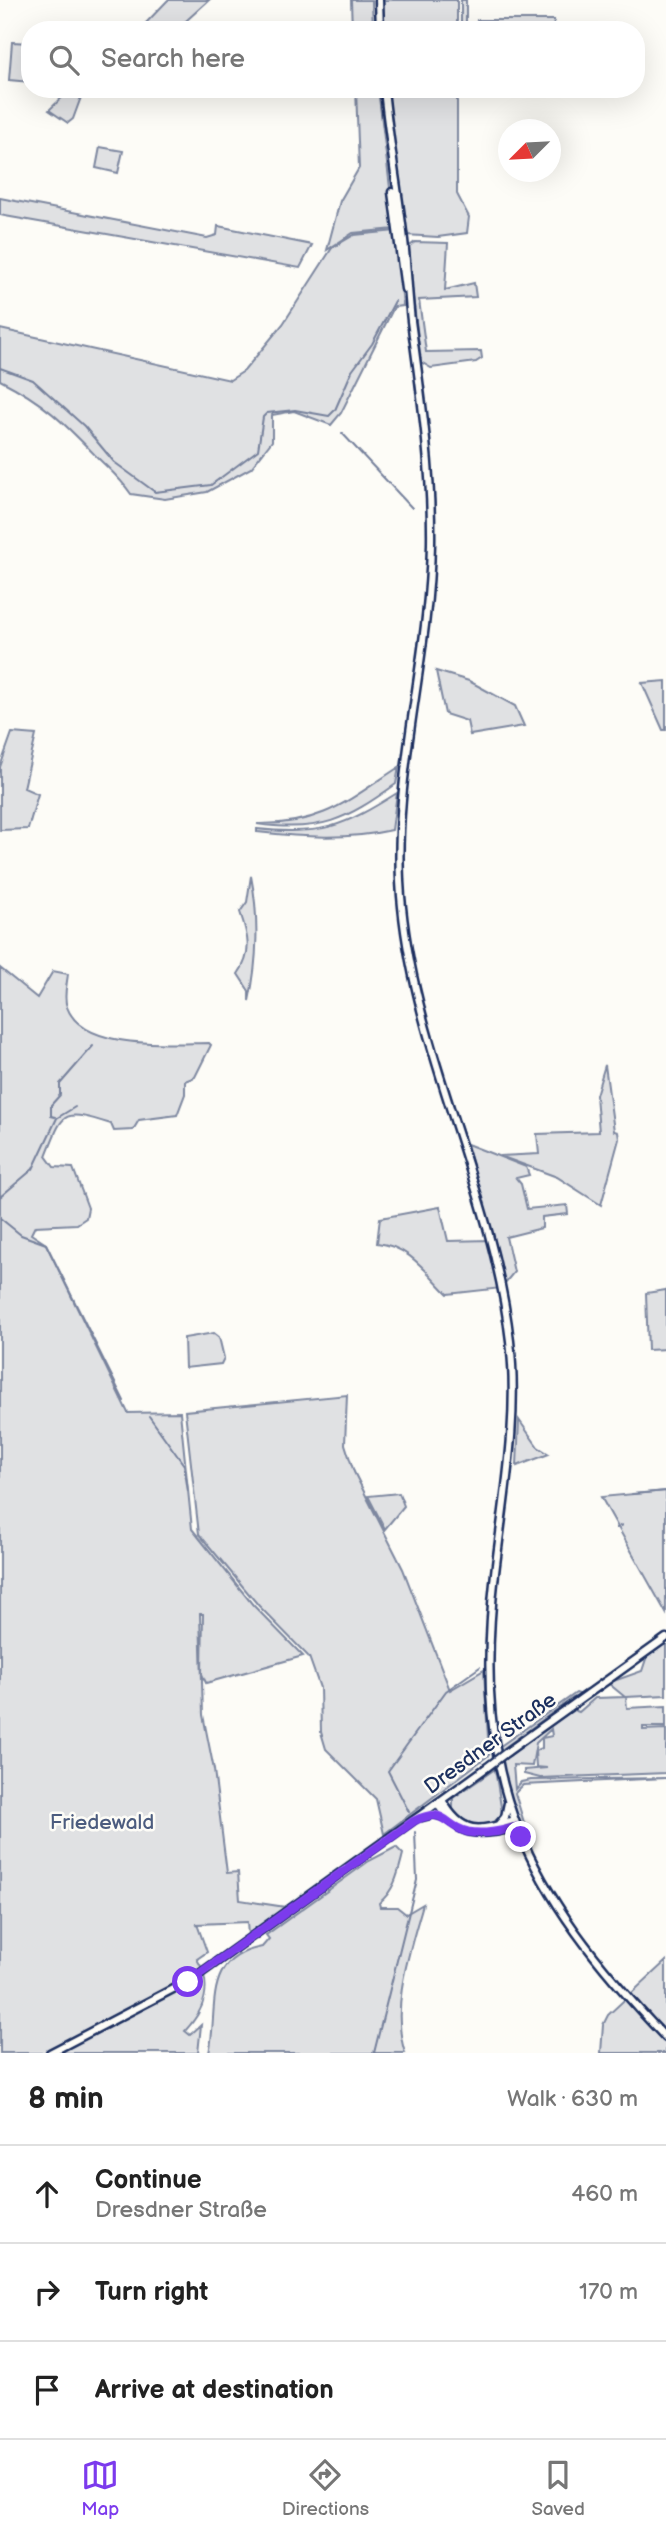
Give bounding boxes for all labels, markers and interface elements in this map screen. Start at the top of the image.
search box [21,21,645,98]
icon: search [45,41,83,79]
text: Search here [101,44,245,75]
north arrow [498,119,561,182]
street label: Dresdner Straße [419,1687,561,1800]
park label: Friedewald [50,1810,154,1835]
route end [505,1821,536,1852]
route start [172,1966,203,1997]
text: 8 min [28,2081,104,2117]
text: Walk · 630 m [507,2085,638,2113]
text: Continue [95,2165,202,2196]
icon: ahead [28,2175,66,2213]
text: 460 m [571,2180,638,2208]
text: Dresdner Straße [95,2196,267,2224]
icon: right [28,2273,66,2311]
text: Turn right [95,2277,208,2308]
text: 170 m [579,2278,638,2306]
icon: arrive [28,2371,66,2409]
text: Arrive at destination [95,2375,334,2406]
tab: Map [81,2456,119,2521]
tab: Directions [282,2456,369,2521]
tab: Saved [531,2456,585,2521]

